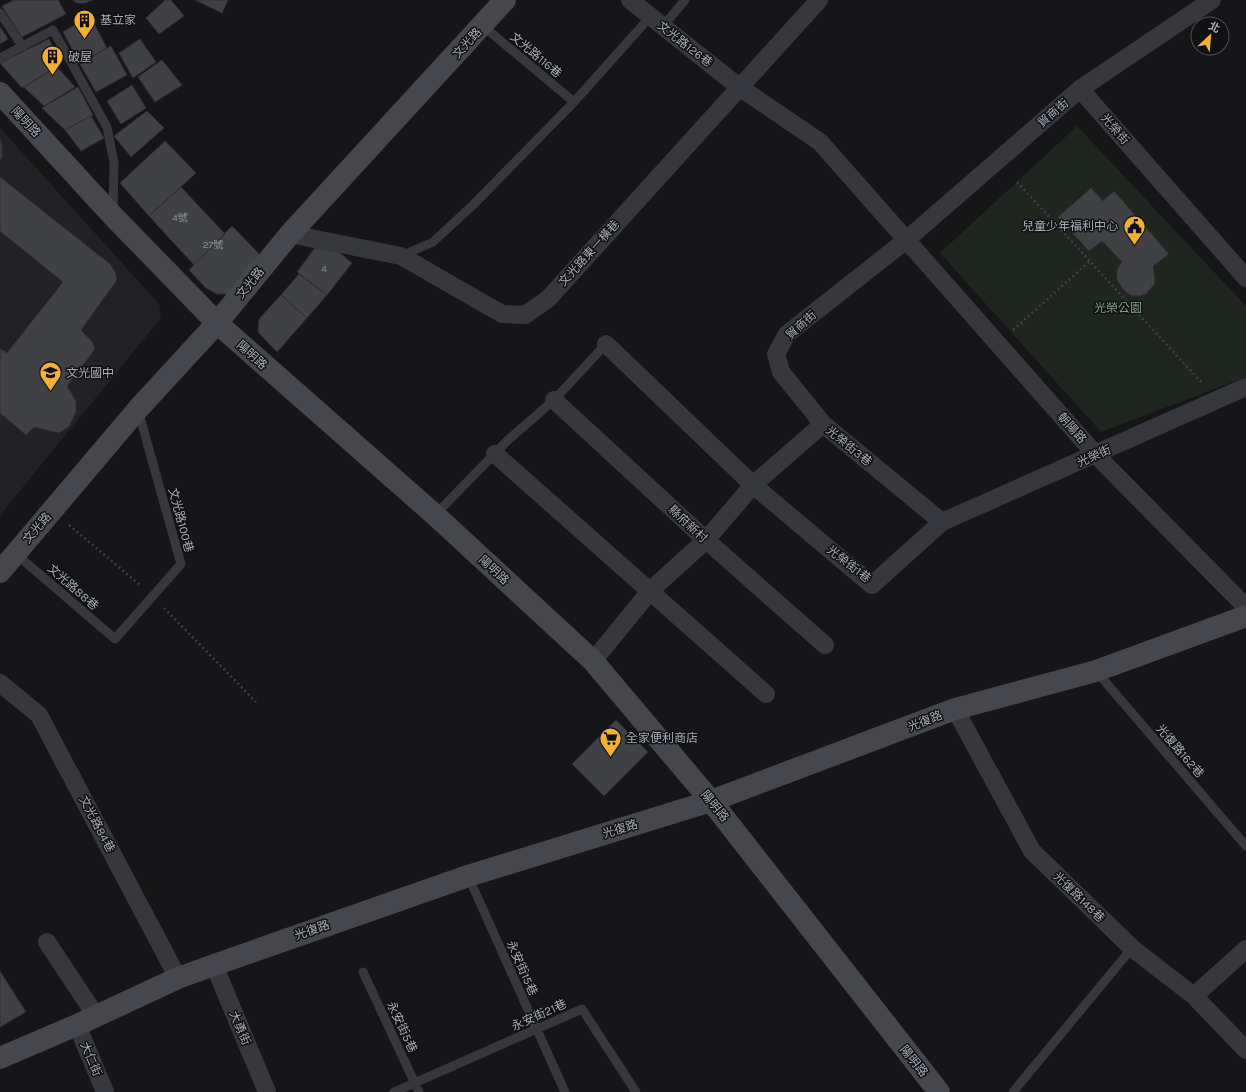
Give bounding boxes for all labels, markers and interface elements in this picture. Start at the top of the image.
building icon: 基立家 [72,7,98,40]
place label: 基立家 [100,13,136,27]
north arrow [1190,16,1230,56]
street label: 文光路126巷 [655,18,715,70]
text: 北 [1206,19,1222,36]
street label: 文光路 [450,25,484,61]
street label: 文光路116巷 [507,29,565,81]
building icon: 破屋 [40,44,66,77]
place label: 破屋 [68,50,92,64]
street label: 貿商街 [1035,96,1071,130]
street label: 陽明路 [9,104,43,140]
street label: 光榮街 [1098,111,1132,147]
house number: 4號 [172,212,188,224]
public building icon: 兒童少年福利中心 [1121,213,1147,246]
street label: 文光路東一橫巷 [556,217,622,289]
place label: 兒童少年福利中心 [1022,219,1118,233]
house number: 27號 [203,239,223,251]
house number: 4 [321,263,327,275]
street label: 文光路 [233,265,267,301]
park label: 光榮公園 [1094,301,1142,315]
street label: 貿商街 [783,308,819,342]
street label: 陽明路 [234,338,270,372]
school or university icon: 文光國中 [37,360,63,393]
place label: 文光國中 [66,366,114,380]
street label: 朝陽路 [1055,410,1089,446]
street label: 光榮街3巷 [823,423,875,469]
street label: 光榮街 [1075,442,1113,470]
street label: 文光路100巷 [166,486,196,554]
street label: 縣府新村 [666,503,711,546]
street label: 文光路 [20,510,54,546]
street label: 光榮街1巷 [824,542,874,586]
street label: 陽明路 [476,553,512,587]
street label: 文光路88巷 [45,561,101,613]
street label: 光復路 [906,708,944,734]
street label: 光復路162巷 [1153,722,1207,780]
supermarket icon: 全家便利商店 [597,725,623,758]
place label: 全家便利商店 [626,731,698,745]
street label: 陽明路 [698,788,732,824]
street label: 文光路84巷 [76,793,118,855]
street label: 光復路 [601,817,639,841]
street label: 光復路148巷 [1050,869,1108,925]
street label: 光復路 [293,918,331,942]
street label: 永安街15巷 [504,938,540,998]
street label: 永安街21巷 [509,997,569,1033]
street label: 永安街5巷 [384,999,420,1055]
street label: 大勇街 [227,1009,253,1047]
street label: 大仁街 [78,1040,104,1078]
street label: 陽明路 [897,1043,931,1079]

